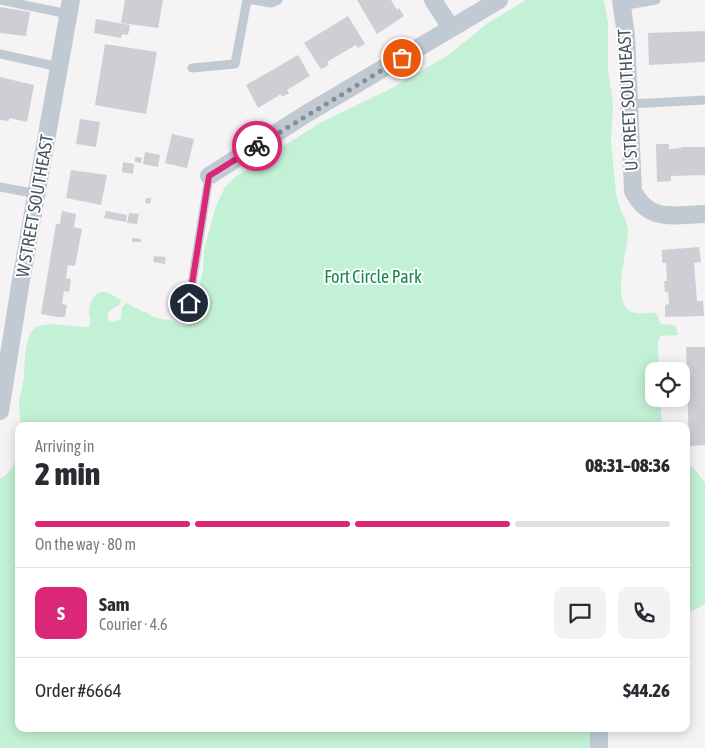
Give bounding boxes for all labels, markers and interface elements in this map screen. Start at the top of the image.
street label: U STREET SOUTHEAST [613,28,642,172]
pin [381,37,423,79]
icon: bag [388,44,416,72]
courier [232,121,282,171]
icon: bike [243,132,271,160]
street label: W STREET SOUTHEAST [12,133,57,279]
park label: Fort Circle Park [324,266,422,287]
pin [168,282,210,324]
icon: home [175,289,203,317]
map controls [645,362,690,407]
button: locate [645,362,690,407]
text: Arriving in [35,437,95,455]
text: 08:31–08:36 [585,454,670,476]
text: 2 min [35,455,100,492]
text: On the way · 80 m [35,535,136,553]
button: chat [554,587,606,639]
button: phone [618,587,670,639]
text: Sam [99,593,130,615]
text: S [57,602,65,624]
text: Courier · 4.6 [99,615,168,633]
text: Order #6664 [35,679,122,701]
text: $44.26 [623,679,670,701]

